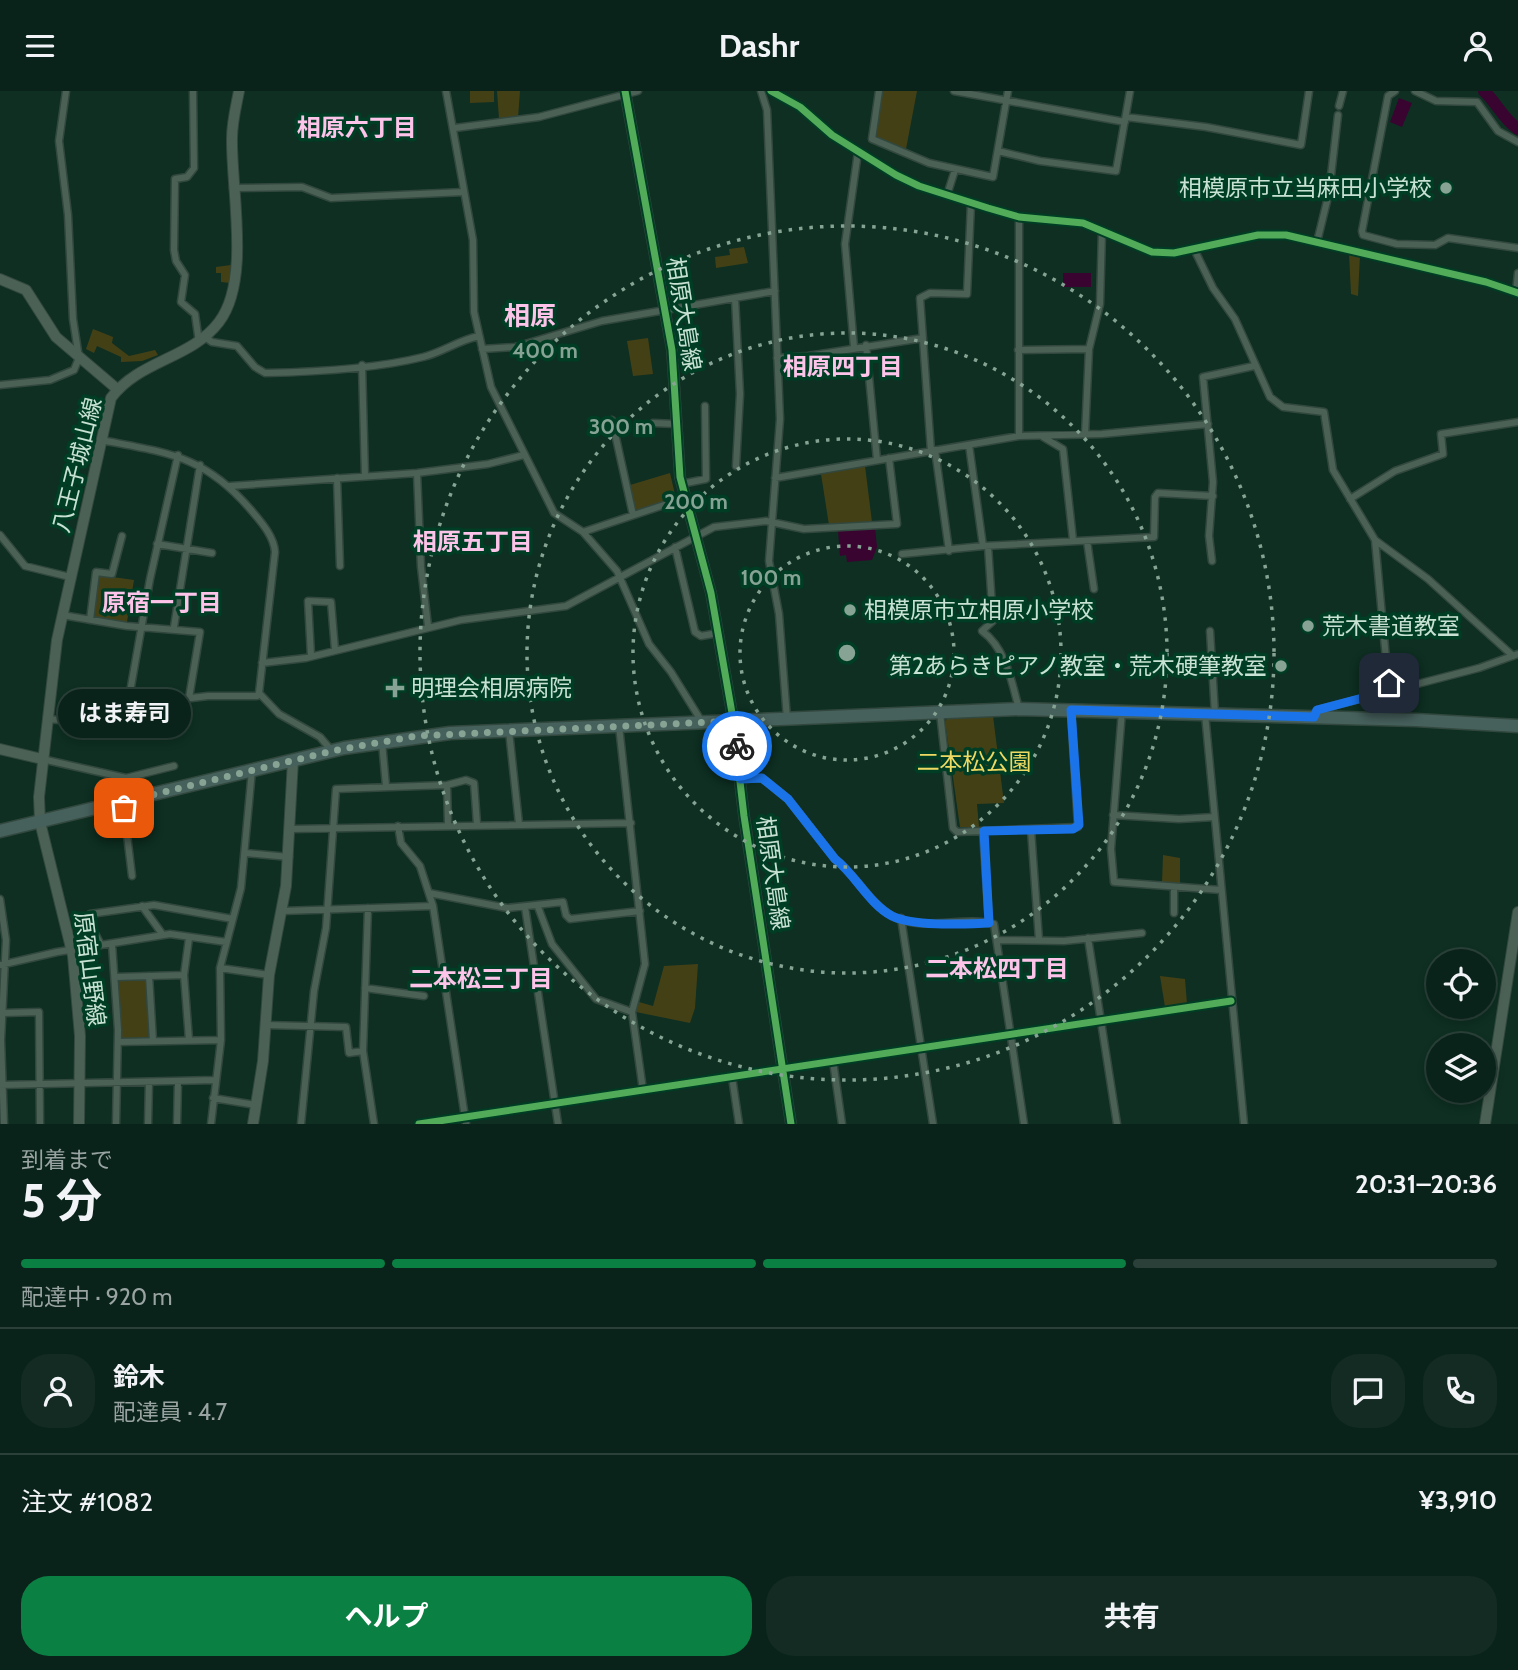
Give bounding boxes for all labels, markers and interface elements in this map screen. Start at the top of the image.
text: Dashr [719,26,799,65]
icon: menu [21,27,59,65]
icon: person [1459,27,1497,65]
district label: 相原六丁目 [297,113,417,142]
place label: 相模原市立当麻田小学校 [1179,174,1432,202]
marker: 相模原市立当麻田小学校 [1438,180,1454,196]
street label: 相原大島線 [661,255,707,373]
district label: 相原 [504,300,556,332]
text: 400 m [512,338,578,363]
district label: 相原四丁目 [783,352,903,381]
street label: 八王子城山線 [47,395,107,535]
text: 300 m [589,414,653,439]
text: 200 m [664,489,728,514]
district label: 相原五丁目 [413,527,533,556]
text: 100 m [741,565,801,590]
district label: 原宿一丁目 [102,588,222,617]
place label: 相模原市立相原小学校 [864,596,1094,624]
marker: 相模原市立相原小学校 [842,602,858,618]
place label: 荒木書道教室 [1322,612,1460,640]
marker: 荒木書道教室 [1300,618,1316,634]
centre of rings [835,641,859,665]
place label: 第2あらきピアノ教室・荒木硬筆教室 [889,652,1267,680]
pin [1359,653,1419,713]
marker: 第2あらきピアノ教室・荒木硬筆教室 [1273,658,1289,674]
icon: home [1370,664,1408,702]
place label: 明理会相原病院 [411,674,572,702]
marker: 明理会相原病院 [385,678,405,698]
callout: はま寿司 [58,689,190,738]
text: はま寿司 [79,699,171,727]
courier [702,711,772,781]
icon: bike [718,727,756,765]
park label: 二本松公園 [917,748,1032,776]
pin [94,778,154,838]
icon: bag [105,789,143,827]
street label: 相原大島線 [751,814,795,932]
street label: 原宿山野線 [69,910,111,1028]
map controls [1426,949,1496,1103]
button: locate [1426,949,1496,1019]
district label: 二本松四丁目 [925,954,1069,983]
district label: 二本松三丁目 [409,964,553,993]
button: layers [1426,1033,1496,1103]
text: 到着まで [21,1146,113,1174]
text: 20:31–20:36 [1355,1168,1497,1200]
text: 5 分 [21,1173,102,1229]
text: 配達中 · 920 m [21,1283,172,1311]
button: person [21,1354,95,1428]
button: chat [1331,1354,1405,1428]
button: phone [1423,1354,1497,1428]
text: 鈴木 [113,1361,165,1393]
text: 配達員 · 4.7 [113,1398,227,1426]
text: ¥3,910 [1419,1484,1497,1516]
text: 注文 #1082 [21,1486,153,1518]
button: ヘルプ [21,1576,752,1656]
button: 共有 [766,1576,1497,1656]

